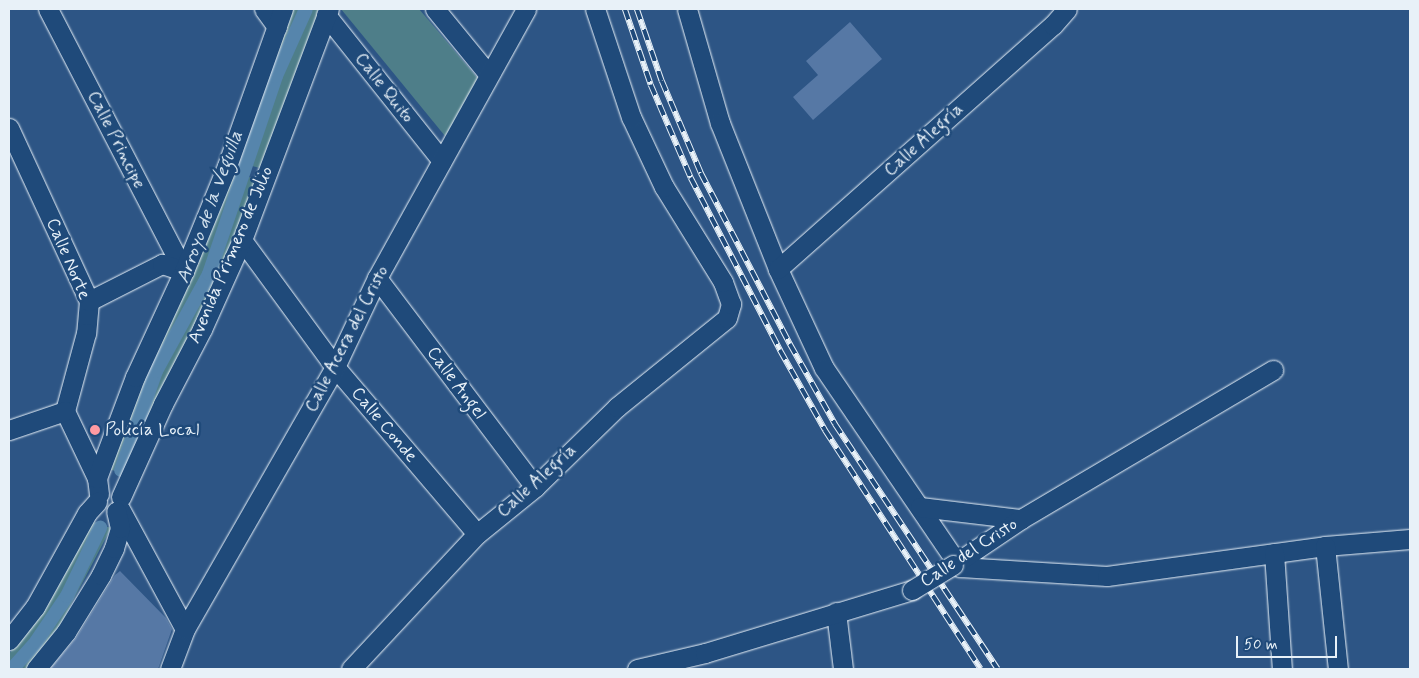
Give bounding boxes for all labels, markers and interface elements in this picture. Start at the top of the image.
street label: Calle Quito [350,49,418,127]
street label: Calle Principe [82,87,150,193]
street label: Calle Alegría [880,99,968,181]
water label: Arroyo de la Veguilla [172,128,248,286]
street label: Avenida Primero de Julio [183,162,279,348]
street label: Calle Norte [41,215,95,303]
street label: Calle Acera del Cristo [300,261,394,417]
street label: Calle Angel [422,343,490,423]
street label: Calle Conde [346,383,422,467]
place label: Policía Local [105,419,198,441]
marker: Policía Local [89,424,101,436]
street label: Calle Alegría [493,440,581,522]
street label: Calle del Cristo [915,513,1023,593]
scale bar [1239,626,1340,658]
text: 50 m [1244,635,1278,655]

